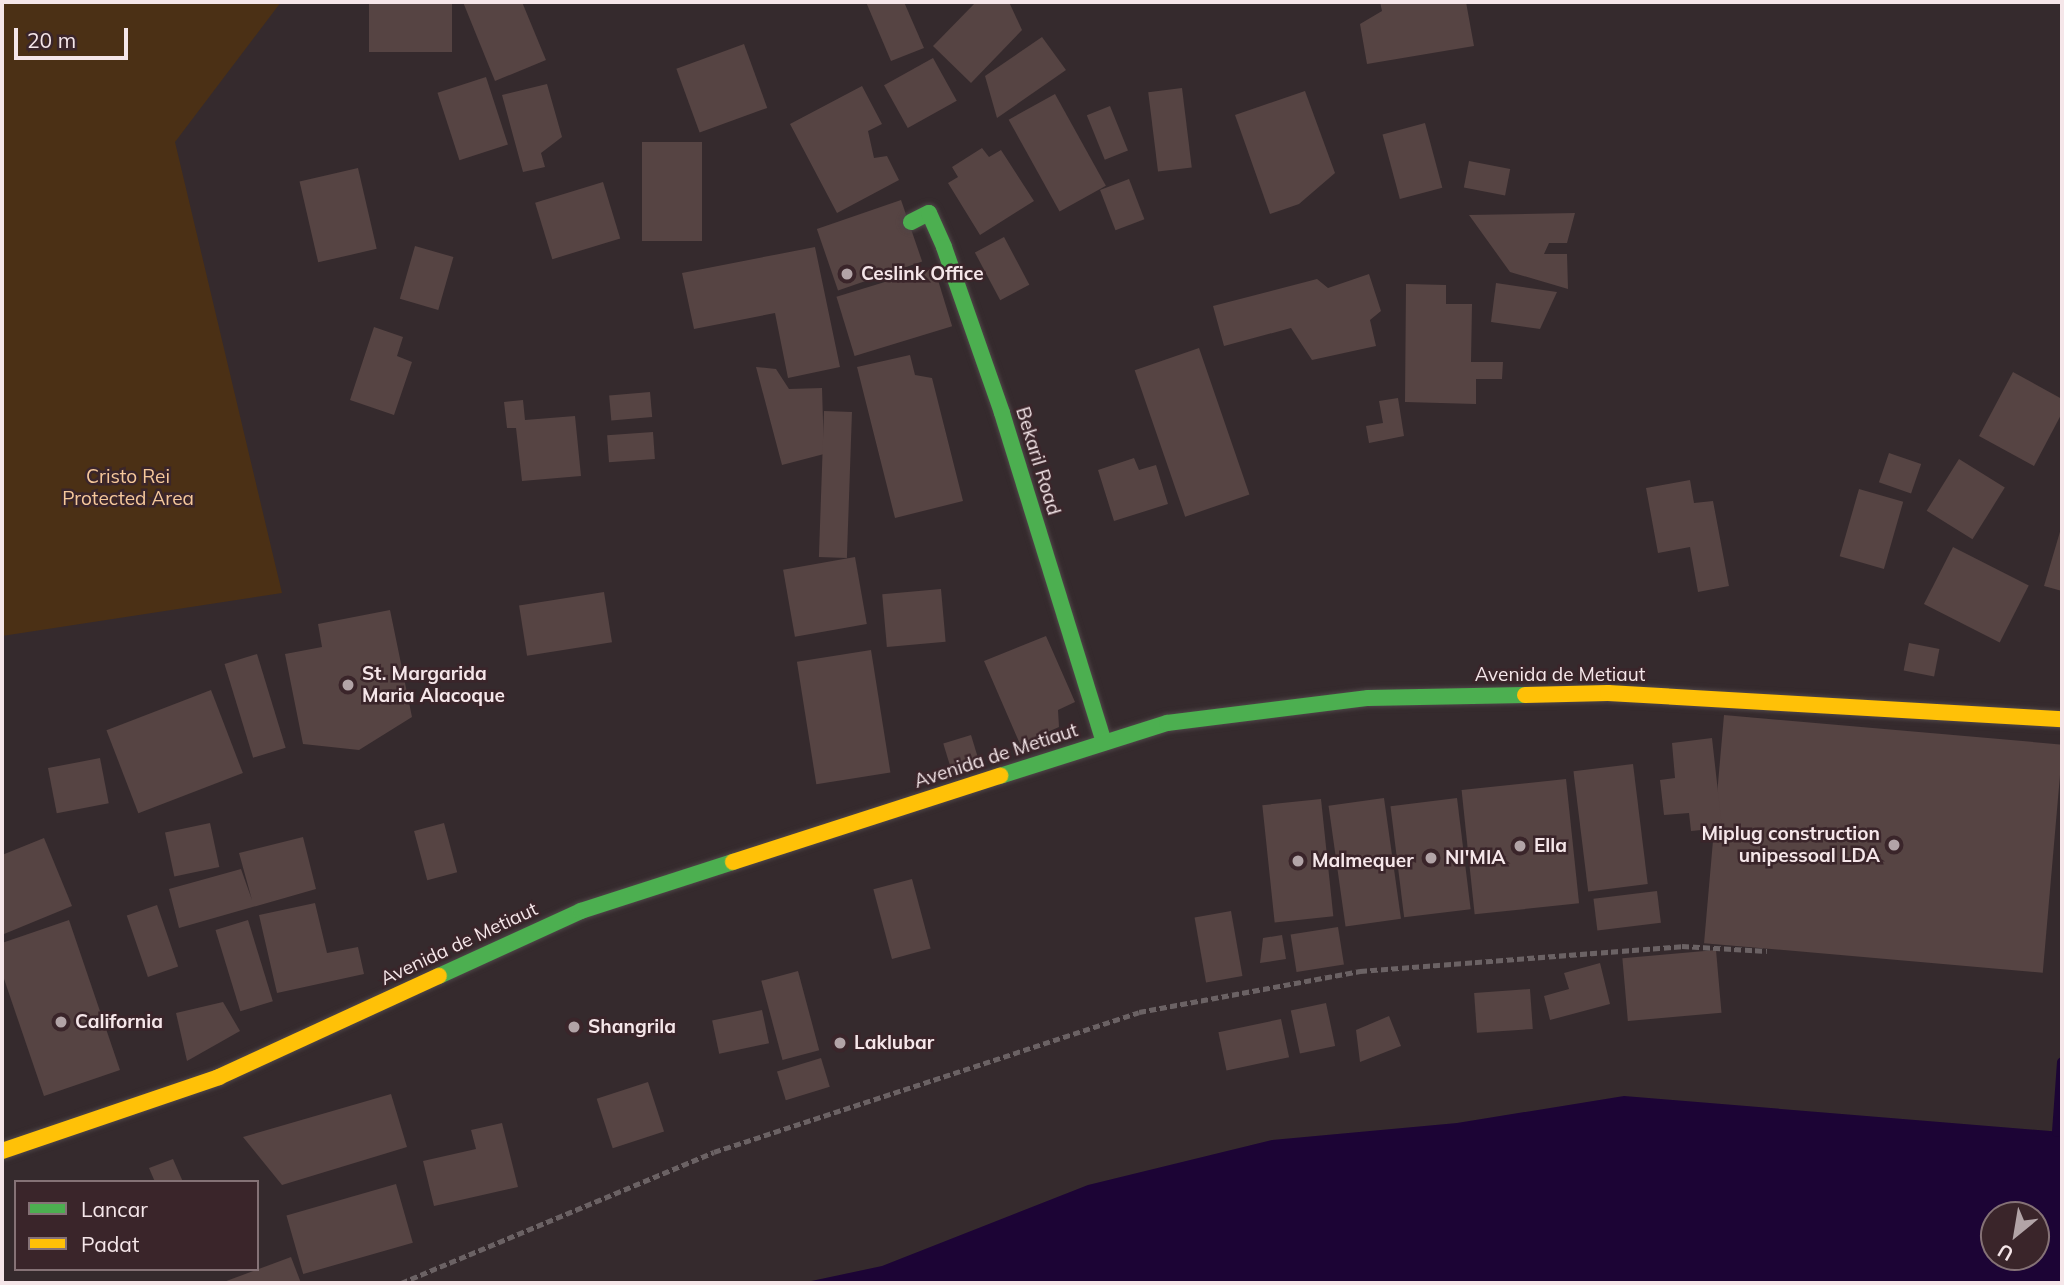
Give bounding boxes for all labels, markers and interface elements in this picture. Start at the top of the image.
scale bar [18,14,131,58]
text: 20 m [27,27,76,53]
place label: Ceslink Office [861,263,984,285]
marker: Ceslink Office [839,266,855,282]
street label: Bekaril Road [1011,404,1065,518]
park label: Cristo Rei Protected Area [62,466,194,510]
place label: St. Margarida Maria Alacoque [362,663,505,707]
street label: Avenida de Metiaut [1475,664,1645,686]
marker: St. Margarida Maria Alacoque [340,677,356,693]
street label: Avenida de Metiaut [911,719,1081,793]
place label: Miplug construction unipessoal LDA [1701,823,1880,867]
place label: Ella [1534,835,1567,857]
marker: Miplug construction unipessoal LDA [1886,837,1902,853]
marker: Ella [1512,838,1528,854]
place label: NI'MIA [1445,847,1506,869]
place label: Malmequer [1312,850,1414,872]
marker: NI'MIA [1423,850,1439,866]
marker: Malmequer [1290,853,1306,869]
street label: Avenida de Metiaut [377,898,541,990]
place label: California [75,1011,163,1033]
marker: California [53,1014,69,1030]
place label: Shangrila [588,1016,676,1038]
marker: Shangrila [566,1019,582,1035]
place label: Laklubar [854,1032,934,1054]
marker: Laklubar [832,1035,848,1051]
legend [14,1180,259,1271]
text: Lancar [81,1196,148,1222]
north arrow [1980,1201,2050,1271]
text: Padat [81,1231,139,1257]
text: U [1993,1239,2018,1266]

